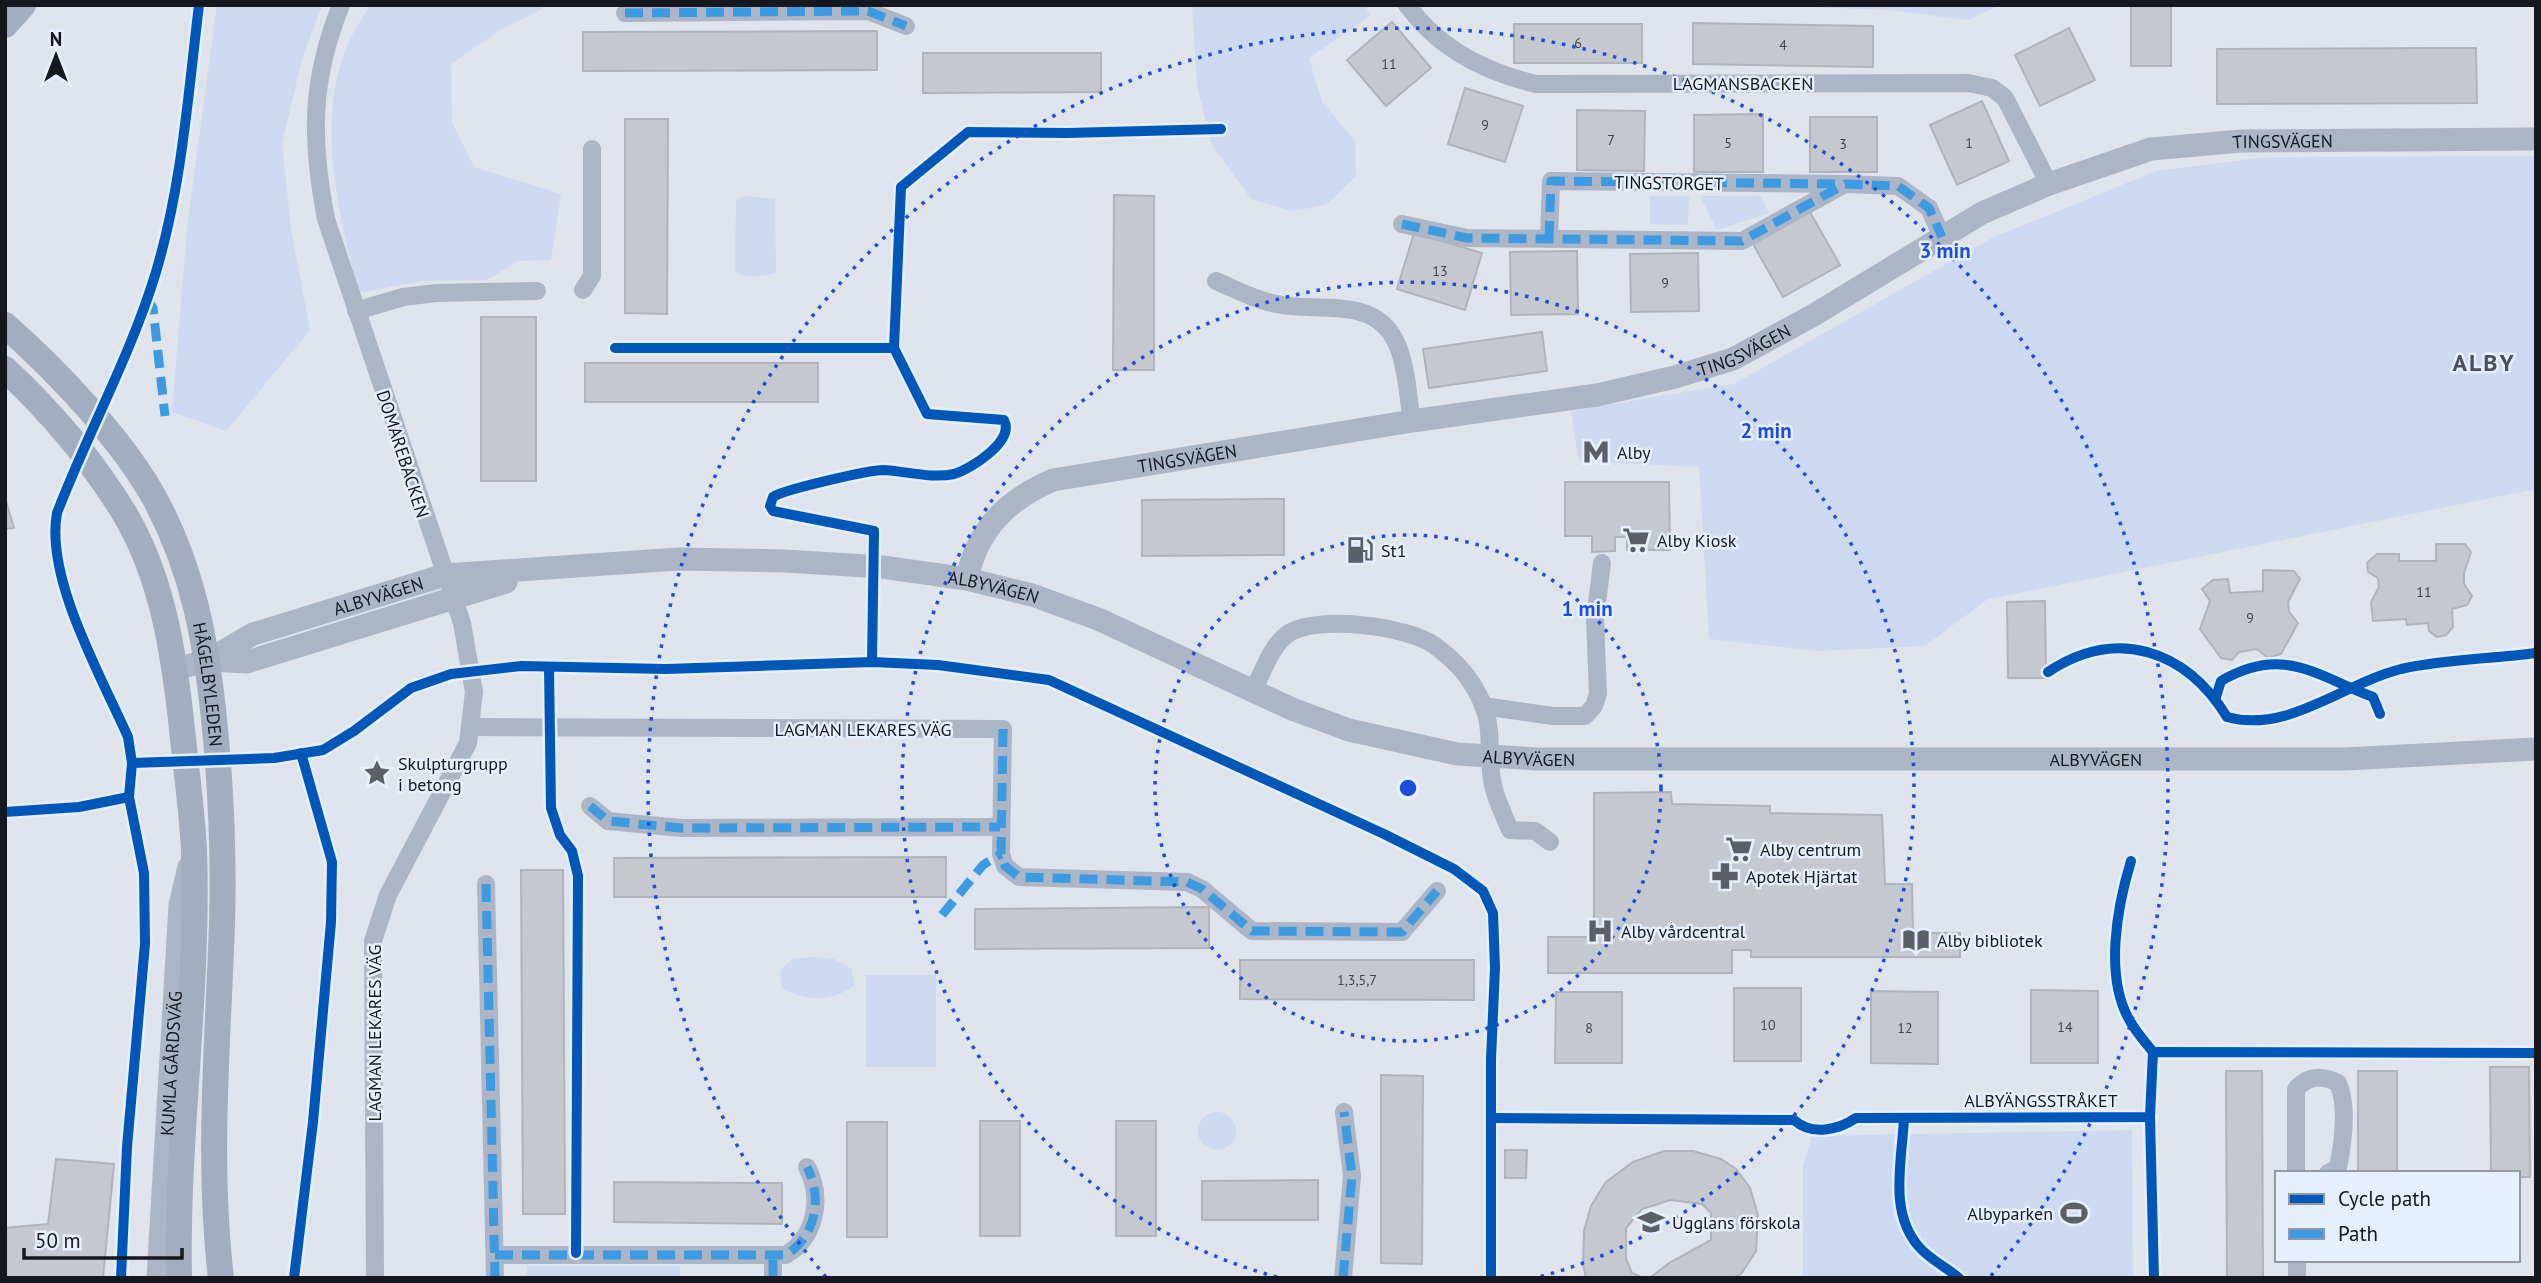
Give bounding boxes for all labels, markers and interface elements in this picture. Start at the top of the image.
north arrow [21,21,91,91]
text: N [50,27,62,51]
house number: 6 [1574,34,1582,52]
house number: 4 [1779,36,1787,54]
house number: 11 [1381,55,1397,73]
street label: LAGMANSBACKEN [1673,72,1813,95]
house number: 9 [1481,116,1489,134]
street label: TINGSVÄGEN [2231,129,2333,153]
house number: 7 [1607,131,1615,149]
house number: 5 [1724,134,1732,152]
house number: 1 [1965,134,1973,152]
house number: 3 [1839,135,1847,153]
street label: TINGSTORGET [1614,171,1724,195]
text: 3 min [1919,237,1971,264]
house number: 13 [1432,262,1448,280]
house number: 9 [1661,274,1669,292]
street label: TINGSVÄGEN [1695,318,1794,381]
district label: ALBY [2452,347,2516,378]
street label: DOMAREBACKEN [372,387,434,521]
text: 2 min [1740,417,1792,444]
metro station icon: Alby [1581,437,1611,467]
street label: TINGSVÄGEN [1136,438,1238,477]
place label: Alby [1617,441,1651,464]
supermarket icon: Alby Kiosk [1621,525,1651,555]
place label: Alby Kiosk [1657,529,1737,552]
fuel station icon: St1 [1345,535,1375,565]
place label: St1 [1381,539,1406,562]
street label: ALBYVÄGEN [947,565,1042,608]
street label: ALBYVÄGEN [330,571,426,620]
house number: 11 [2416,583,2432,601]
text: 1 min [1561,595,1613,622]
house number: 9 [2246,609,2254,627]
street label: HÅGELBYLEDEN [188,620,228,748]
street label: LAGMAN LEKARES VÄG [775,718,951,741]
street label: ALBYVÄGEN [1482,744,1575,771]
street label: ALBYVÄGEN [2050,748,2142,771]
place label: Skulpturgrupp i betong [398,752,508,796]
place icon: Skulpturgrupp i betong [362,758,392,788]
centre of rings [1396,776,1420,800]
supermarket icon: Alby centrum [1724,834,1754,864]
place label: Alby centrum [1760,838,1861,861]
pharmacy icon: Apotek Hjärtat [1710,861,1740,891]
place label: Apotek Hjärtat [1746,865,1857,888]
hospital icon: Alby vårdcentral [1585,916,1615,946]
place label: Alby vårdcentral [1621,920,1746,943]
library icon: Alby bibliotek [1901,925,1931,955]
place label: Alby bibliotek [1937,929,2043,952]
street label: LAGMAN LEKARES VÄG [363,945,386,1121]
house number: 1,3,5,7 [1337,971,1377,989]
street label: KUMLA GÅRDSVÄG [155,990,186,1137]
house number: 10 [1760,1016,1776,1034]
house number: 14 [2057,1018,2073,1036]
house number: 8 [1585,1019,1593,1037]
house number: 12 [1897,1019,1913,1037]
street label: ALBYÄNGSSTRÅKET [1964,1089,2118,1112]
legend [2275,1171,2520,1262]
text: Cycle path [2338,1185,2431,1212]
sports icon: Albyparken [2059,1198,2089,1228]
place label: Albyparken [1967,1202,2053,1225]
school or university icon: Ugglans förskola [1636,1207,1666,1237]
place label: Ugglans förskola [1672,1211,1801,1234]
scale bar [24,1216,182,1260]
text: Path [2338,1220,2378,1247]
text: 50 m [35,1227,81,1254]

